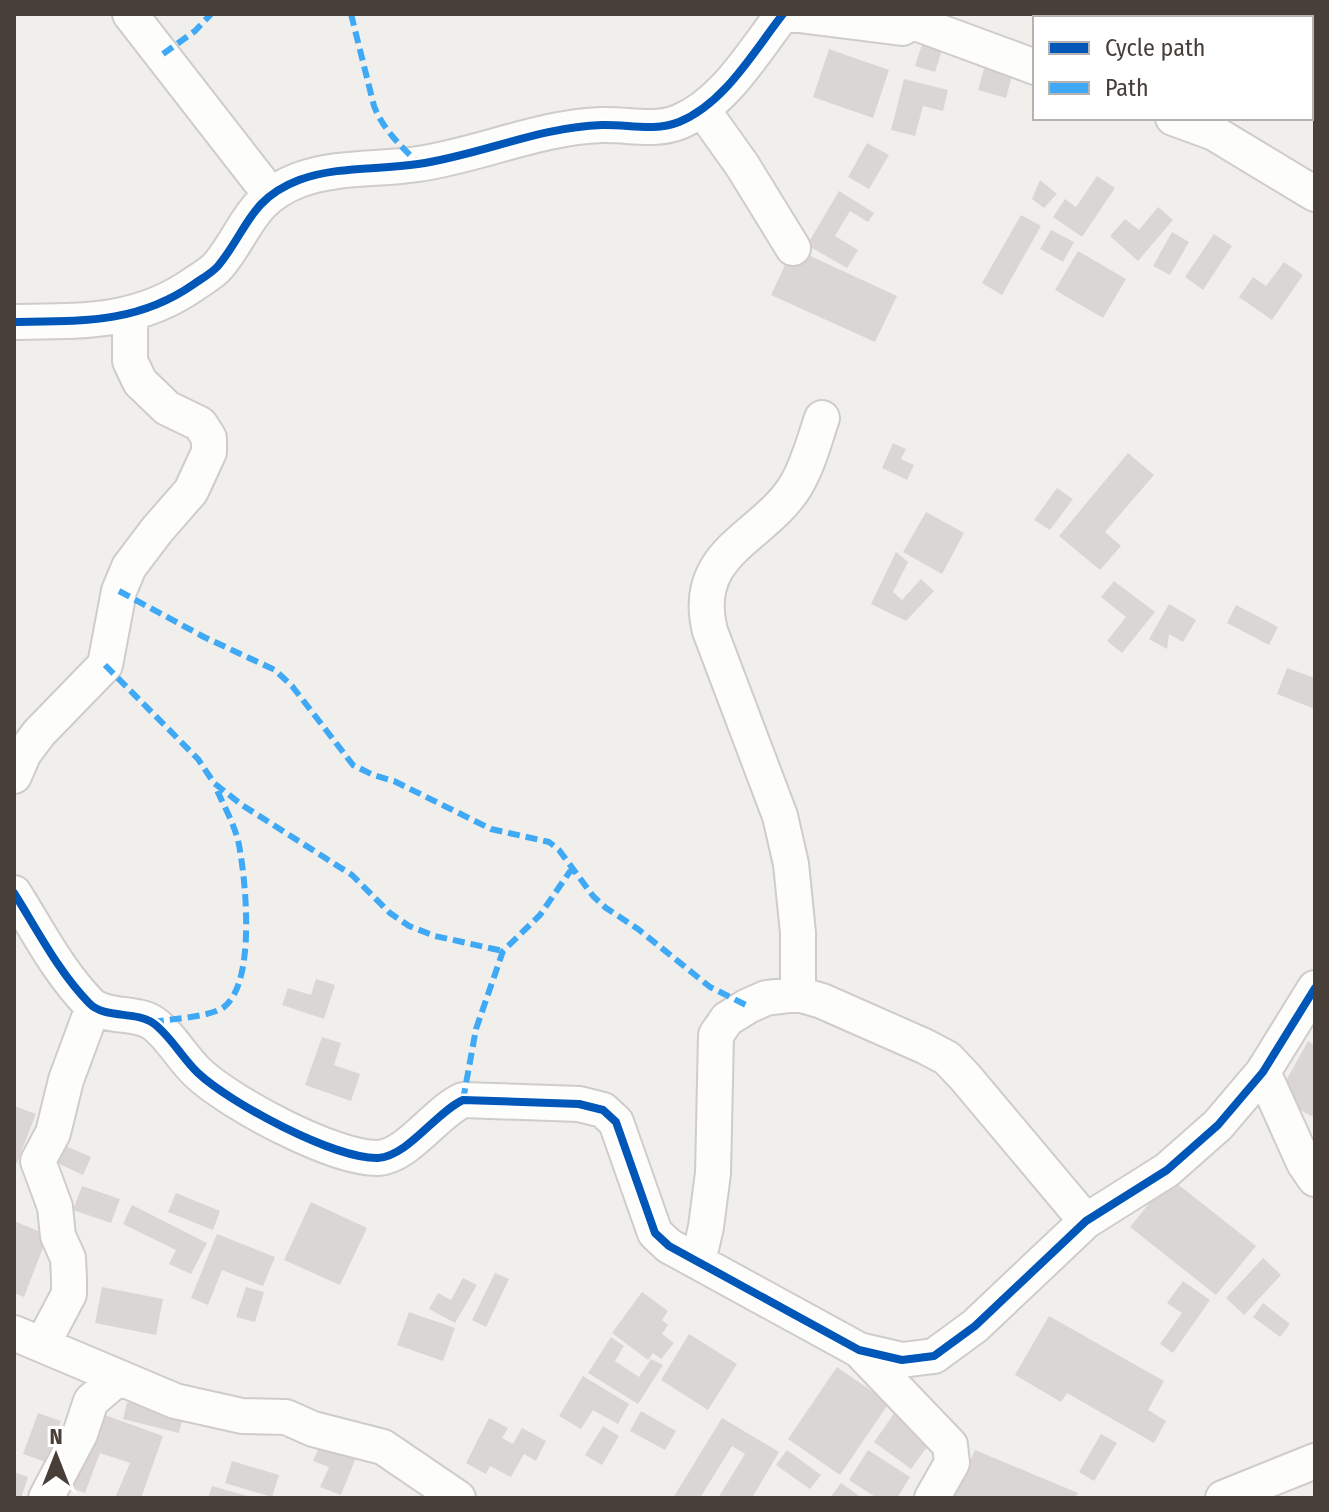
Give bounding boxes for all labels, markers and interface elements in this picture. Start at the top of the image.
legend [1033,16,1313,120]
text: Cycle path [1105,34,1205,62]
text: Path [1105,74,1149,102]
north arrow [16,1416,96,1496]
text: N [49,1423,63,1450]

